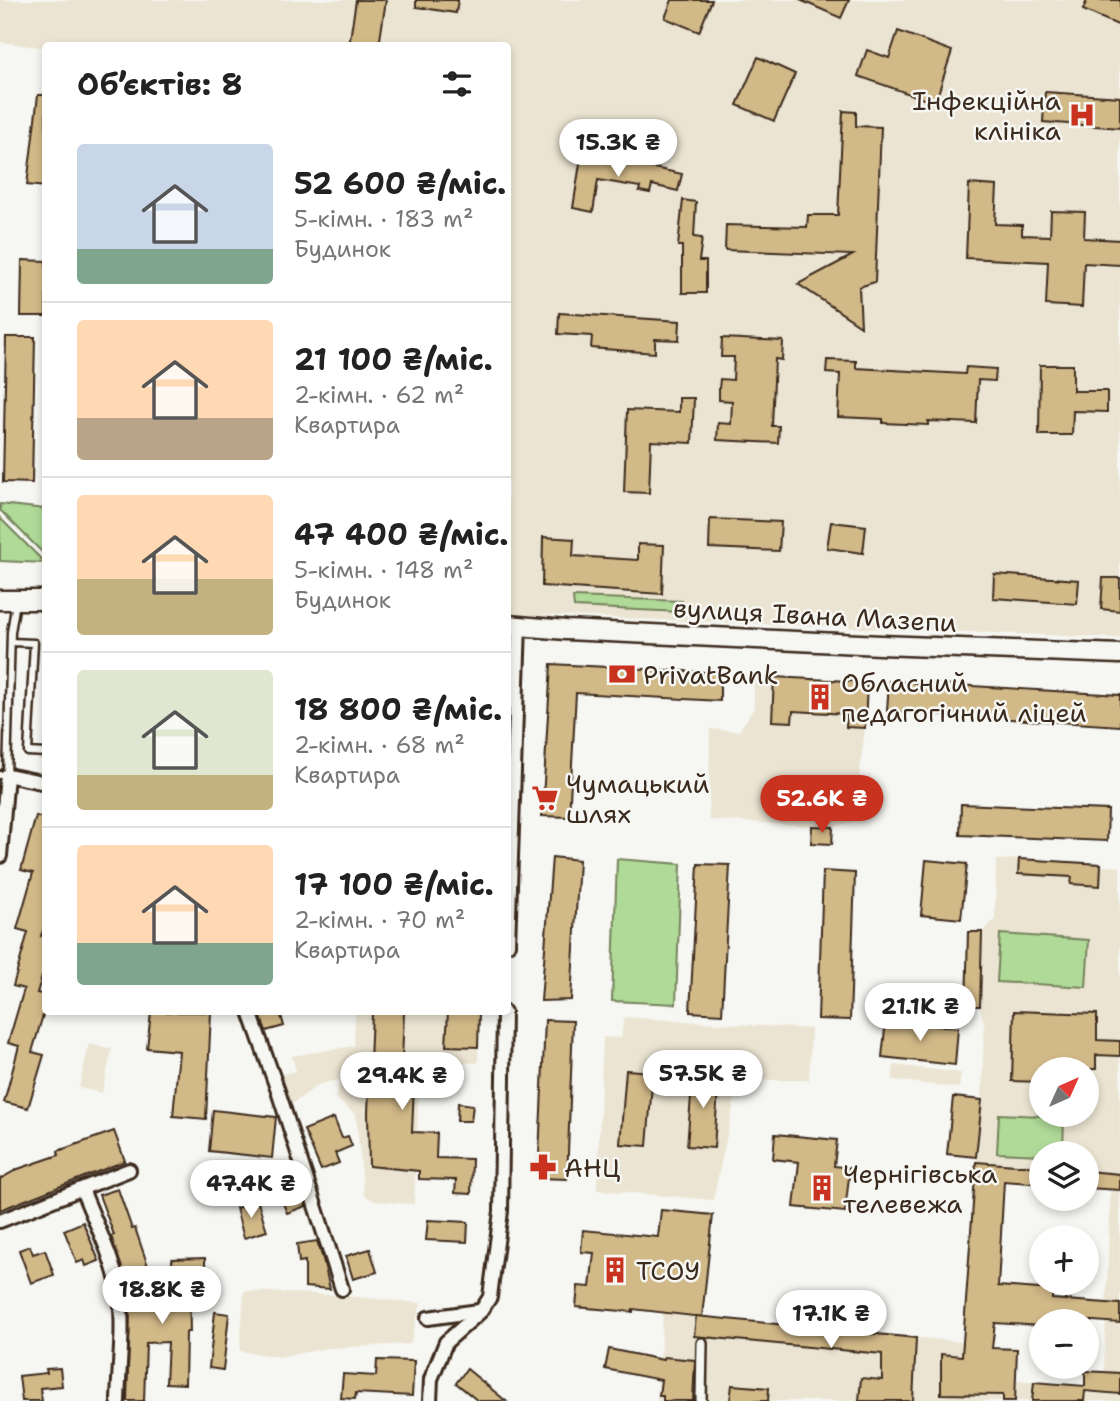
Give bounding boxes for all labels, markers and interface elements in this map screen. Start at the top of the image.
text: Об’єктів: 8 [77,64,243,105]
icon: filters [438,65,476,103]
place label: Інфекційна клініка [912,83,1061,148]
hospital icon: Інфекційна клініка [1067,100,1097,130]
pin: 15.3K ₴ [553,120,683,179]
text: 15.3K ₴ [575,127,661,157]
text: 52 600 ₴/міс. [294,163,506,204]
icon: home [133,172,217,256]
text: 5-кімн. · 183 m² [294,204,473,234]
text: Будинок [294,234,391,264]
text: 21 100 ₴/міс. [294,339,493,380]
icon: home [133,348,217,432]
text: 2-кімн. · 62 m² [294,380,464,410]
text: Квартира [294,410,400,440]
text: 47 400 ₴/міс. [294,514,509,555]
icon: home [133,523,217,607]
text: 5-кімн. · 148 m² [294,555,473,585]
text: Будинок [294,585,391,615]
street label: вулиця Івана Мазепи [672,590,958,640]
place label: PrivatBank [643,657,778,692]
bank icon: PrivatBank [607,659,637,689]
place label: Обласний педагогічний ліцей [841,665,1087,730]
building icon: Обласний педагогічний ліцей [805,682,835,712]
text: 18 800 ₴/міс. [294,689,502,730]
icon: home [133,698,217,782]
text: 2-кімн. · 68 m² [294,730,465,760]
text: Квартира [294,760,400,790]
place label: Чумацький шлях [566,766,710,831]
pin: 52.6K ₴ [757,776,887,835]
supermarket icon: Чумацький шлях [530,783,560,813]
text: 52.6K ₴ [776,783,868,813]
text: 17 100 ₴/міс. [294,864,494,905]
icon: home [133,873,217,957]
text: 2-кімн. · 70 m² [294,905,465,935]
text: Квартира [294,935,400,965]
pin: 21.1K ₴ [855,984,985,1043]
text: 21.1K ₴ [881,991,959,1021]
pin: 57.5K ₴ [638,1050,768,1110]
pin: 29.4K ₴ [337,1052,467,1112]
north arrow [1029,1057,1099,1127]
map controls [1029,1057,1099,1379]
text: 57.5K ₴ [659,1058,747,1088]
text: 29.4K ₴ [356,1060,448,1090]
button: layers [1029,1141,1099,1211]
place label: АНЦ [564,1150,620,1185]
pharmacy icon: АНЦ [528,1152,558,1182]
place label: Чернігівська телевежа [843,1156,997,1221]
pin: 47.4K ₴ [186,1160,316,1220]
text: 47.4K ₴ [206,1168,296,1198]
building icon: Чернігівська телевежа [807,1173,837,1203]
button: + [1029,1225,1099,1295]
place label: ТСОУ [636,1253,700,1288]
building icon: ТСОУ [600,1255,630,1285]
pin: 18.8K ₴ [97,1266,227,1326]
text: 18.8K ₴ [118,1274,206,1304]
pin: 17.1K ₴ [766,1290,896,1350]
text: 17.1K ₴ [792,1298,870,1328]
button: − [1029,1309,1099,1379]

